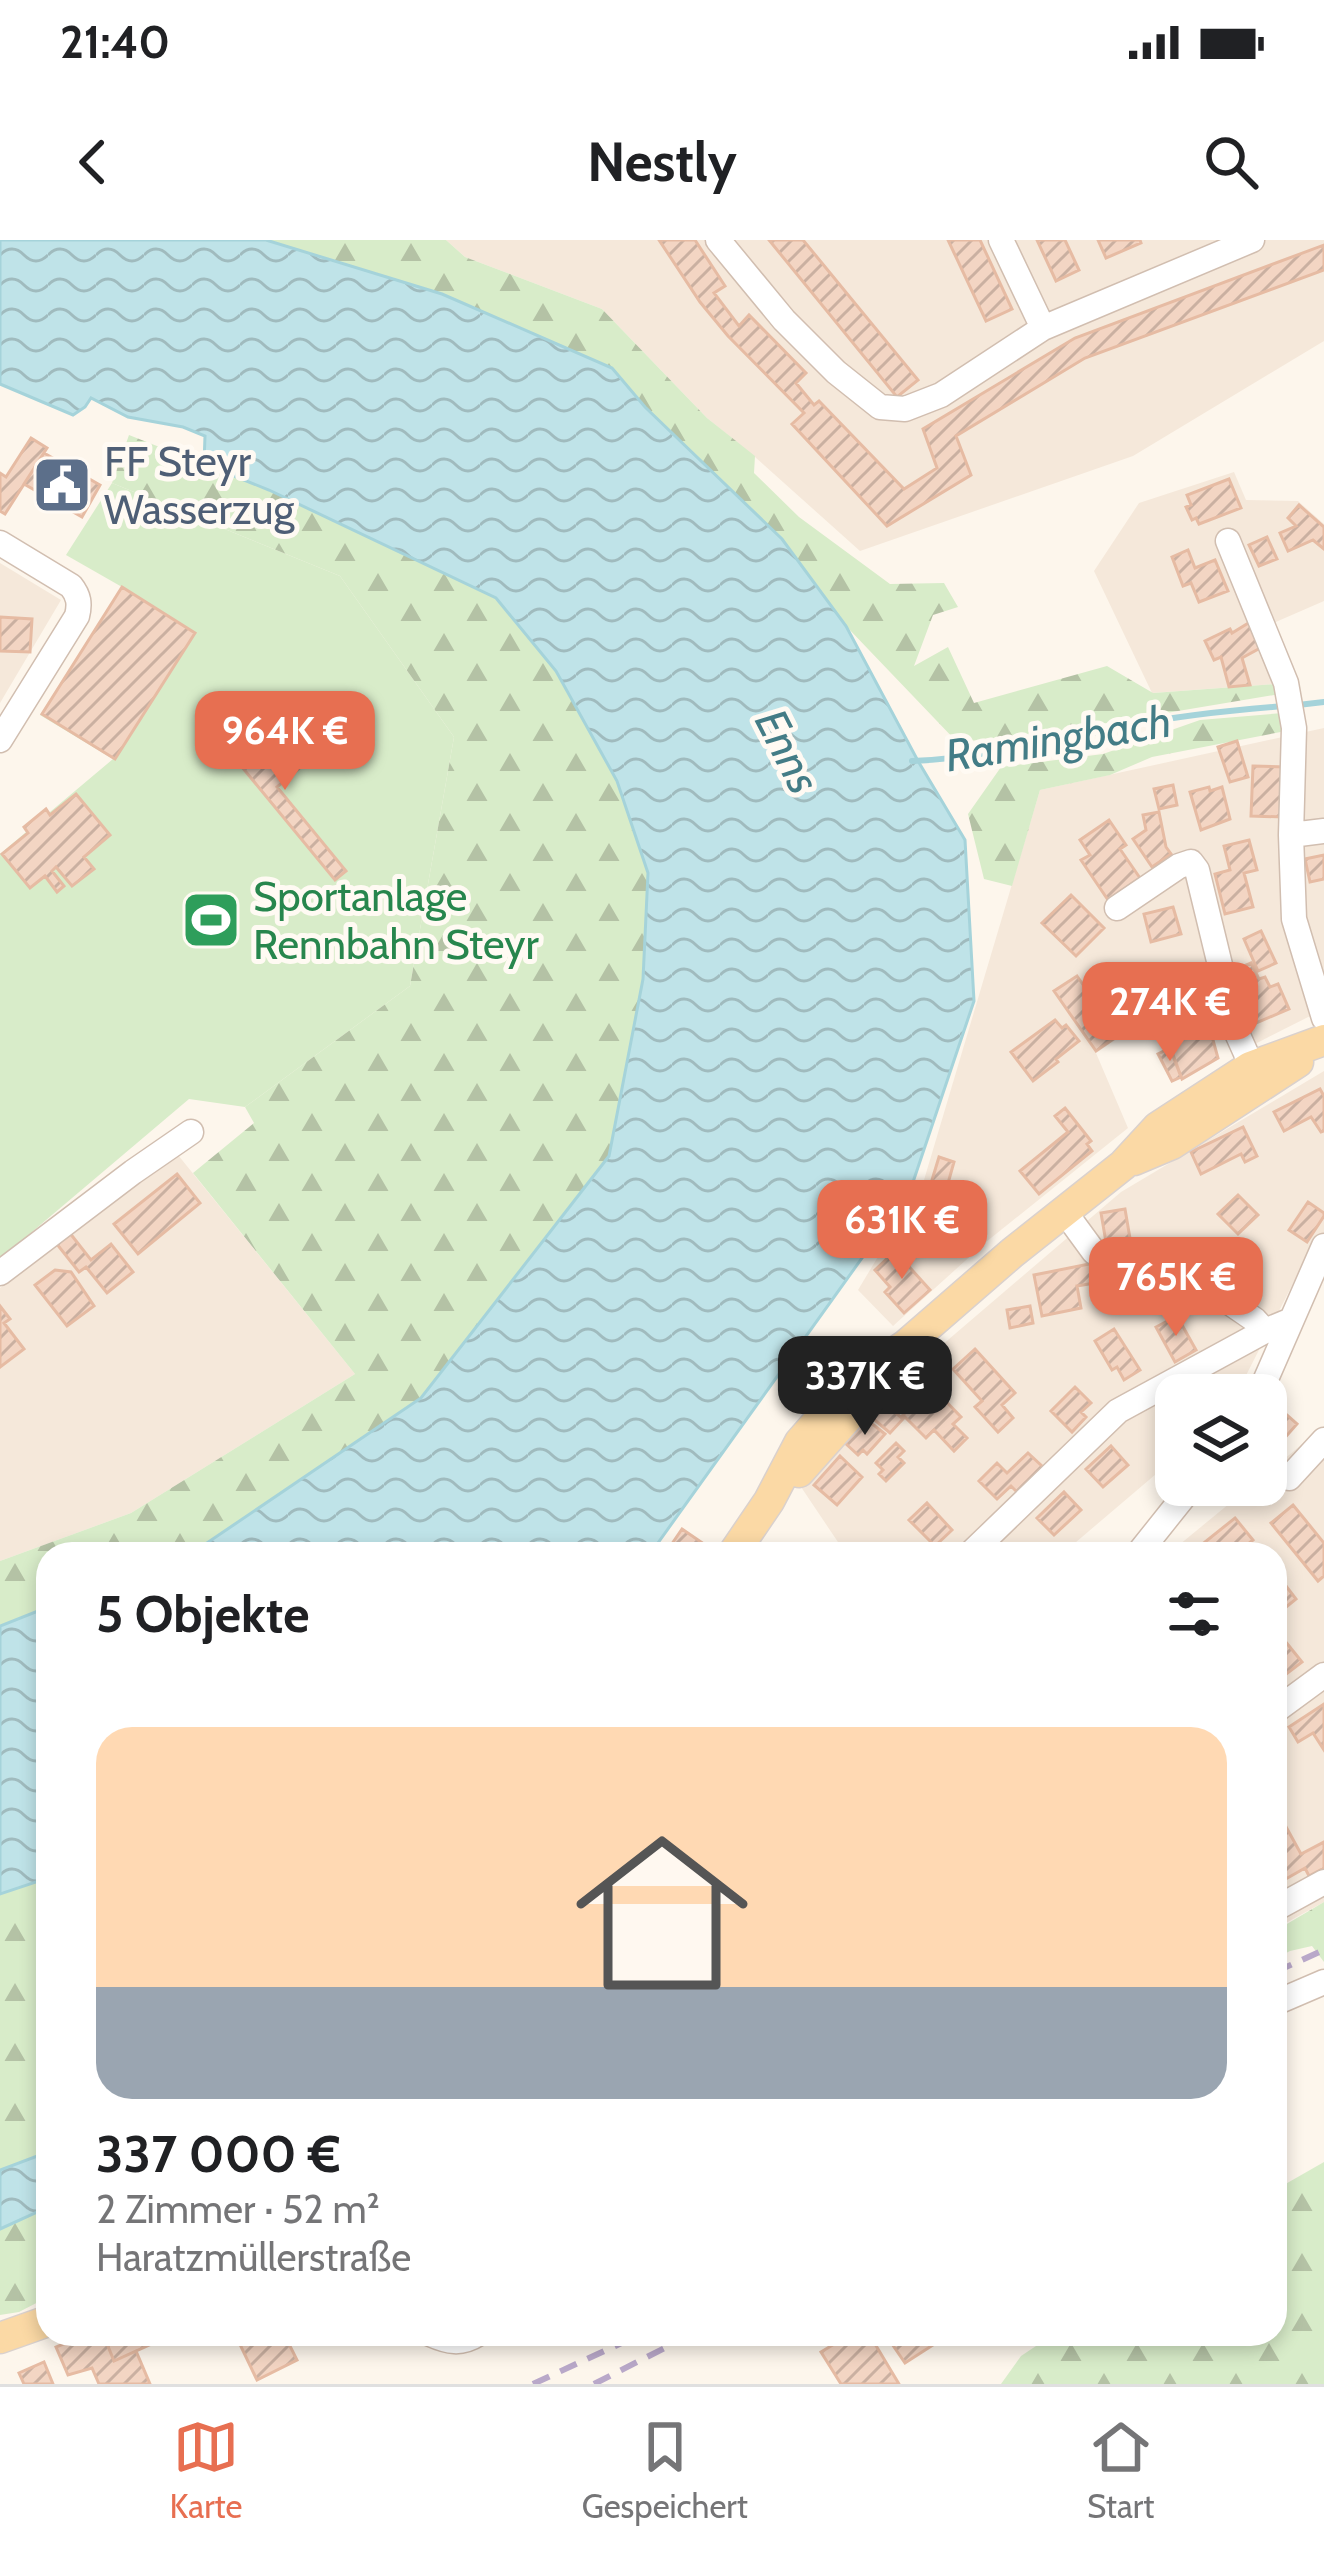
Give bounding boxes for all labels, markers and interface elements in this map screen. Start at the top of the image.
text: 21:40 [60,15,170,69]
icon: back [60,129,126,195]
text: Nestly [587,129,737,195]
icon: search [1198,129,1264,195]
place label: FF Steyr Wasserzug [104,435,296,535]
public building icon: FF Steyr Wasserzug [31,454,93,516]
pin: 964K € [187,691,383,793]
water label: Ramingbach [941,694,1175,782]
water label: Enns [744,700,832,802]
text: 964K € [222,706,348,754]
place label: Sportanlage Rennbahn Steyr [253,870,540,970]
sports icon: Sportanlage Rennbahn Steyr [180,889,242,951]
pin: 274K € [1072,962,1268,1064]
text: 274K € [1109,977,1231,1025]
pin: 631K € [804,1180,1000,1282]
text: 631K € [844,1195,960,1243]
pin: 765K € [1078,1237,1274,1339]
text: 765K € [1116,1252,1236,1300]
pin: 337K € [767,1336,963,1438]
text: 337K € [805,1351,925,1399]
map controls [1155,1374,1287,1506]
button: layers [1155,1374,1287,1506]
icon: filters [1161,1581,1227,1647]
text: 5 Objekte [96,1583,309,1645]
icon: home [554,1805,770,2021]
text: 337 000 € [96,2123,341,2185]
text: 2 Zimmer · 52 m² [96,2185,380,2233]
text: Haratzmüllerstraße [96,2233,411,2281]
tab: Karte [170,2414,242,2526]
tab: Gespeichert [582,2414,748,2526]
tab: Start [1087,2414,1154,2526]

